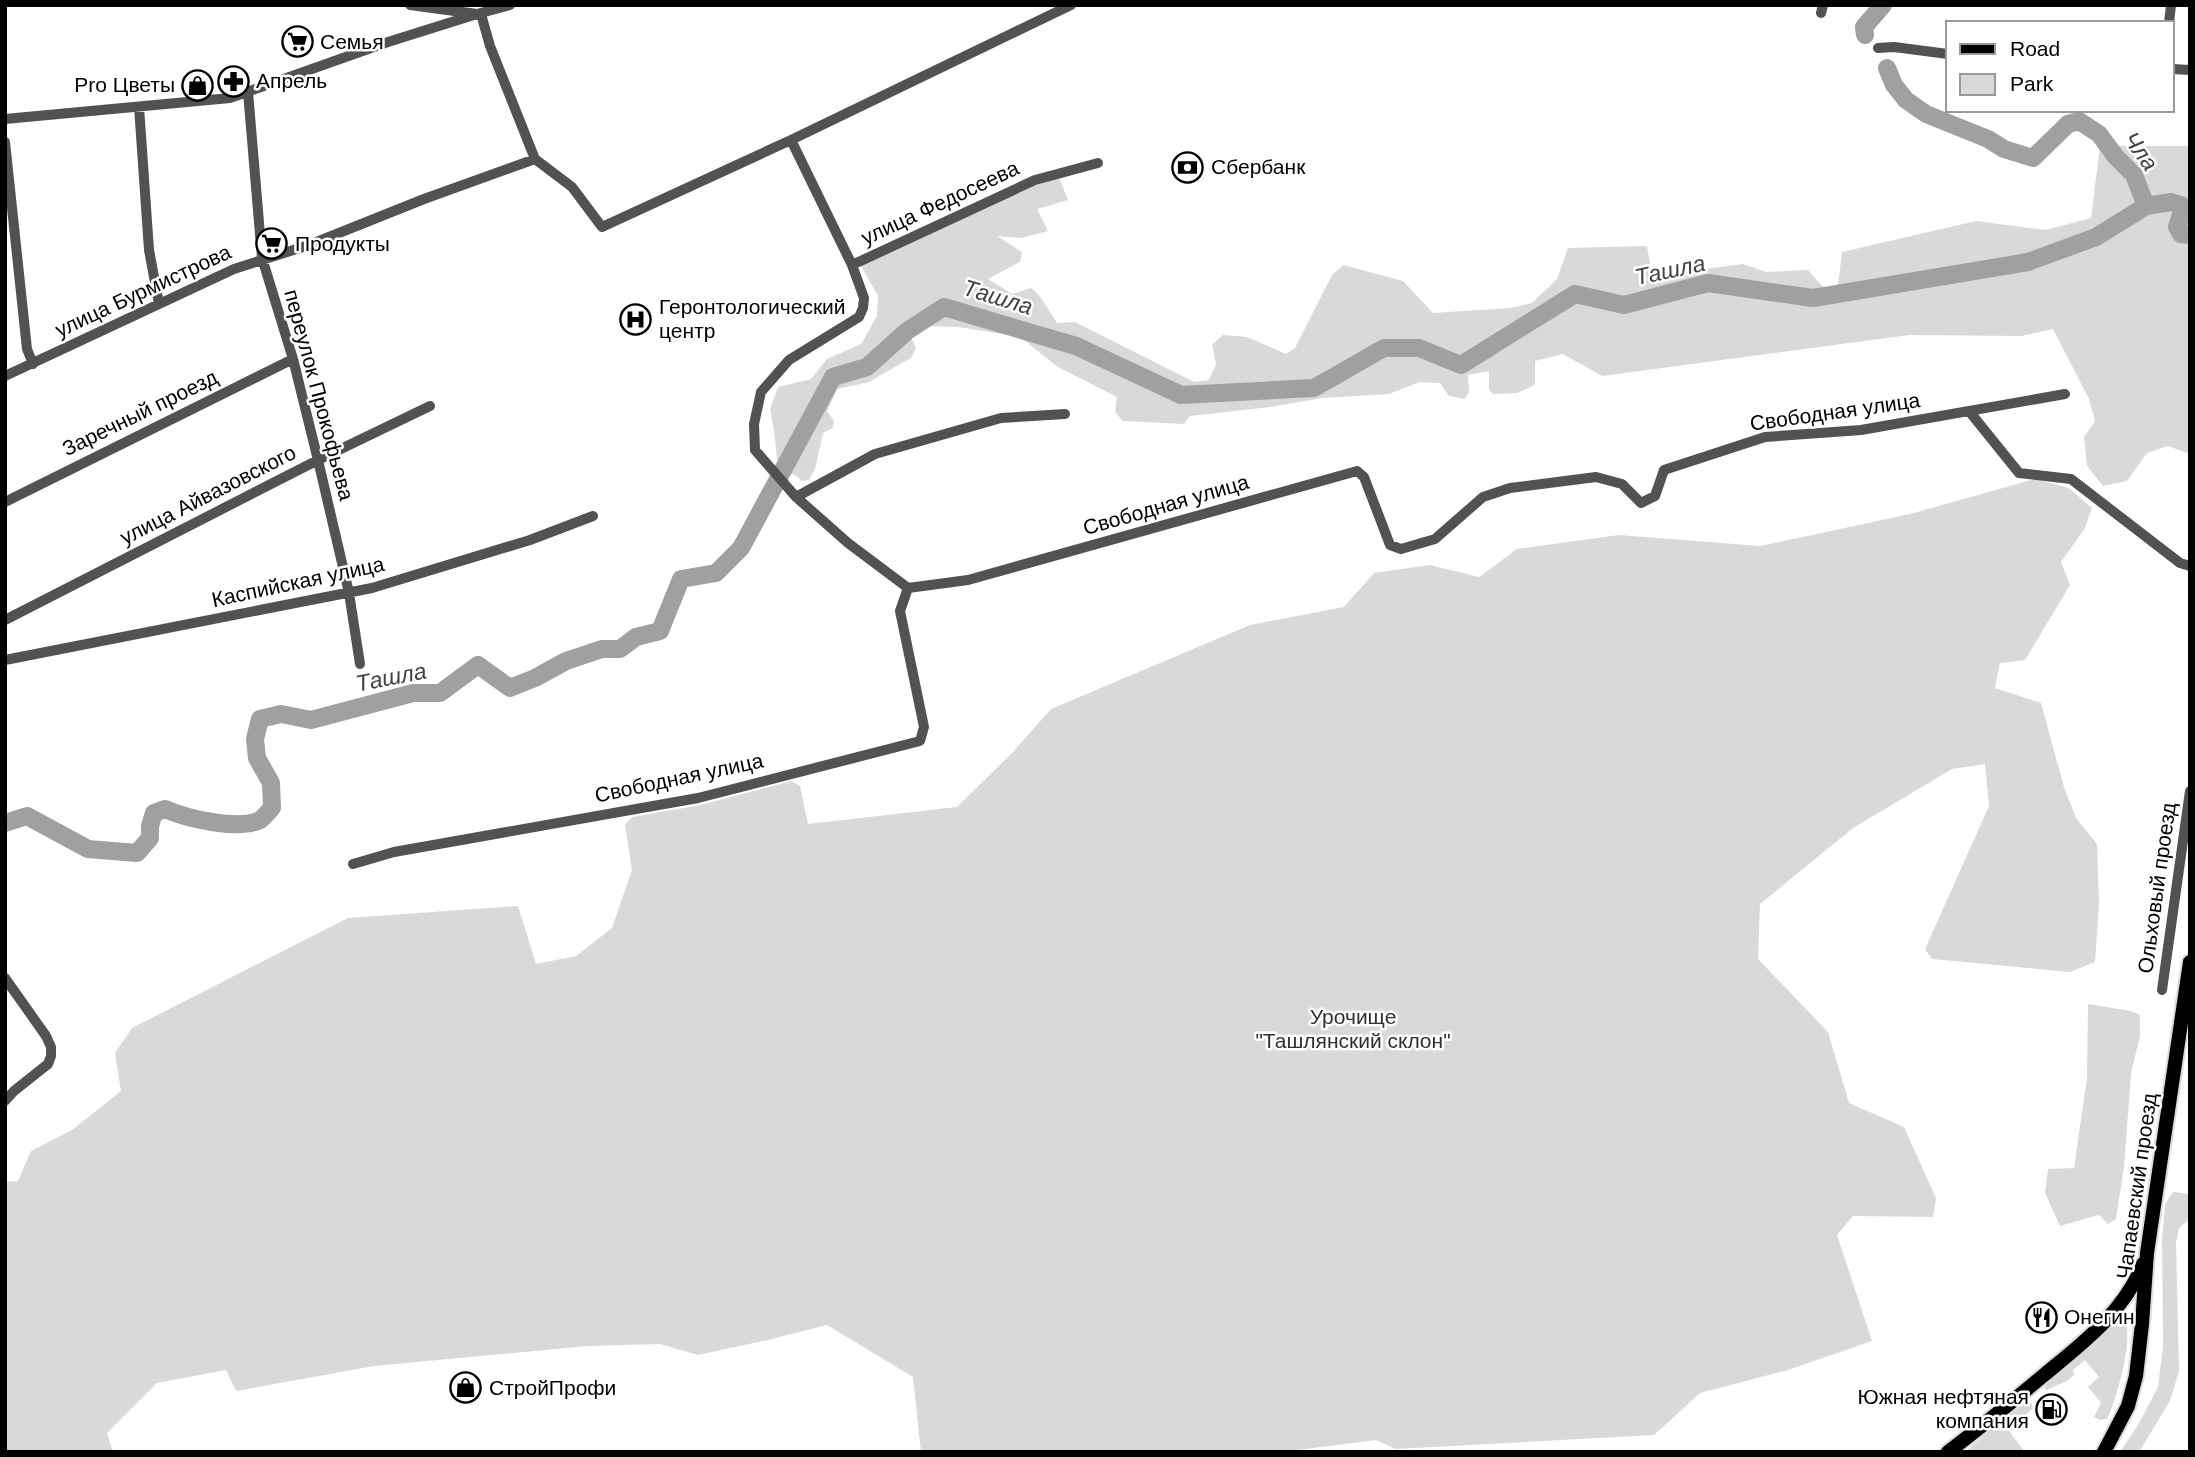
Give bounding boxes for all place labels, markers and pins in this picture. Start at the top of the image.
supermarket icon: Семья [280,25,314,59]
place label: Семья [320,30,384,53]
pharmacy icon: Апрель [216,64,250,98]
shop icon: Pro Цветы [181,68,215,102]
place label: Апрель [256,69,327,92]
place label: Pro Цветы [74,73,175,96]
bank icon: Сбербанк [1171,150,1205,184]
place label: Сбербанк [1211,155,1306,178]
supermarket icon: Продукты [255,227,289,261]
place label: Продукты [295,232,390,255]
place label: Геронтологический центр [659,295,846,342]
hospital icon: Геронтологический центр [619,302,653,336]
restaurant icon: Онегин [2024,1300,2058,1334]
place label: Онегин [2064,1305,2135,1328]
shop icon: СтройПрофи [449,1371,483,1405]
place label: СтройПрофи [489,1376,616,1399]
place label: Южная нефтяная компания [1858,1385,2029,1432]
fuel station icon: Южная нефтяная компания [2035,1392,2069,1426]

